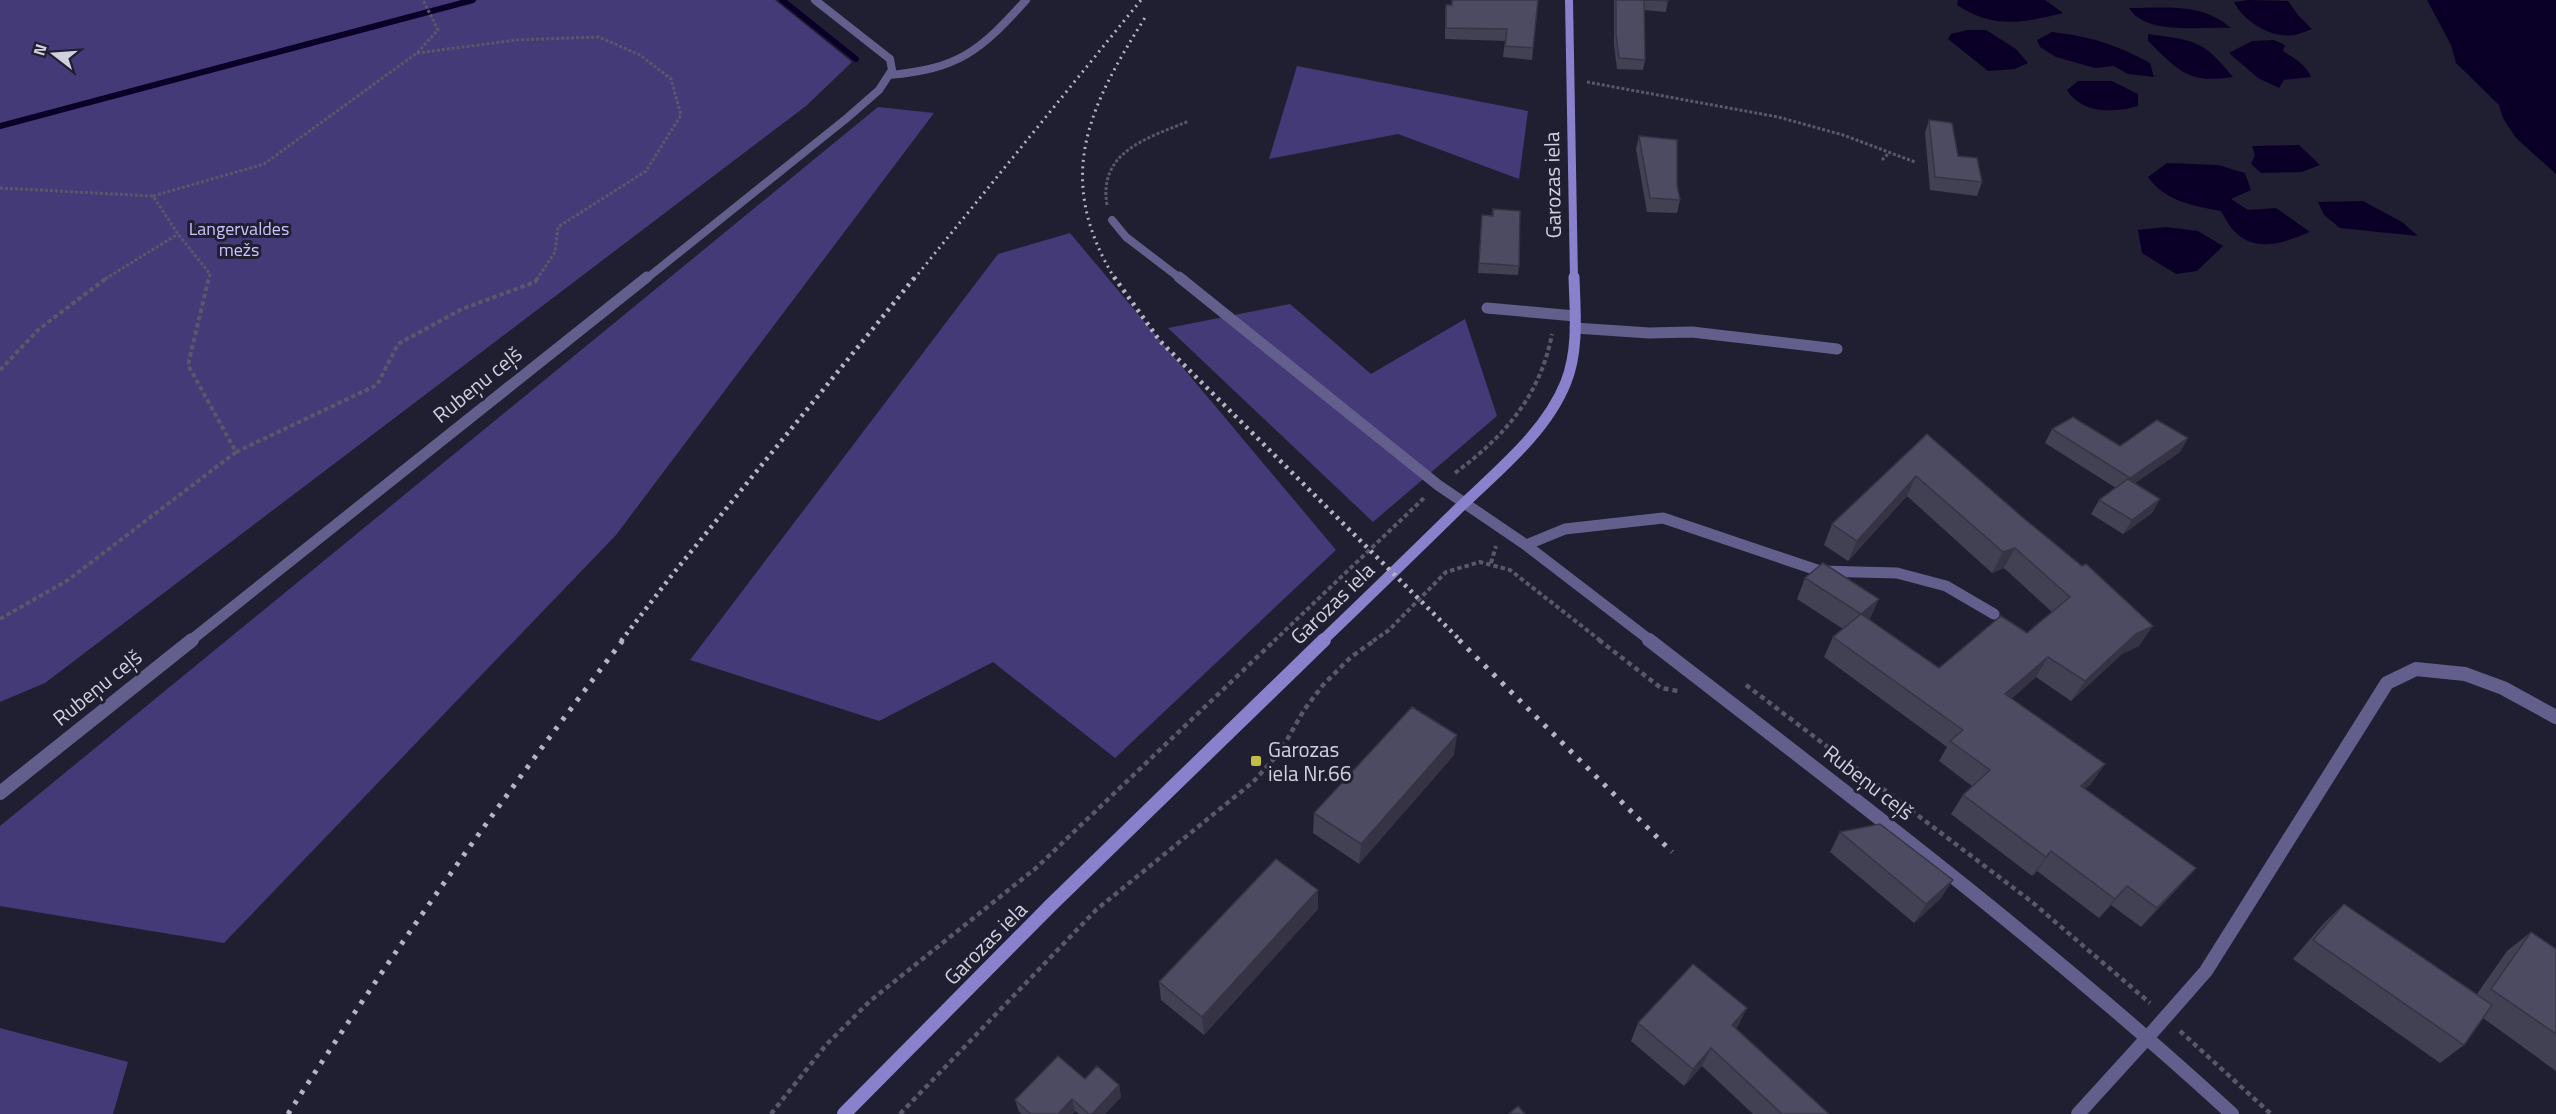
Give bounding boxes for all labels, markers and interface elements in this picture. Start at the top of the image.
north arrow [24,24,84,84]
text: N [27,41,53,58]
street label: Garozas iela [1535,131,1569,239]
park label: Langervaldes mežs [189,215,289,263]
street label: Rubeņu ceļš [425,338,529,430]
street label: Garozas iela [1283,554,1382,652]
street label: Rubeņu ceļš [45,641,149,733]
place label: Garozas iela Nr.66 [1268,733,1352,789]
street label: Rubeņu ceļš [1817,736,1921,828]
marker: Garozas iela Nr.66 [1249,754,1263,768]
street label: Garozas iela [936,894,1034,992]

